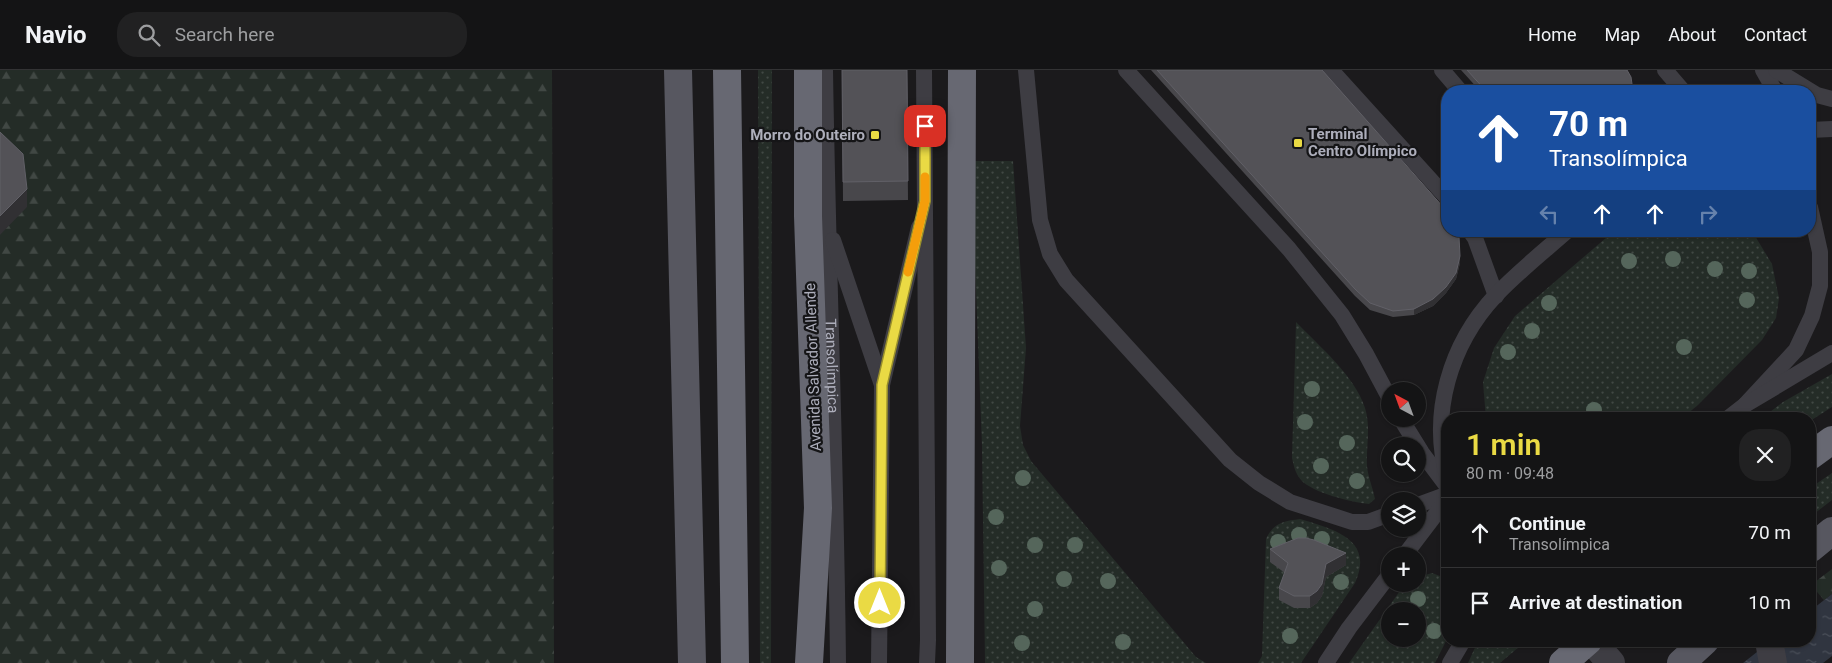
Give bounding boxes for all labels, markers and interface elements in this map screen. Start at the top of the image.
search box [117,12,467,57]
text: Navio [25,21,87,49]
icon: search [135,21,163,49]
text: Search here [175,23,275,46]
text: Home [1528,24,1577,45]
text: Map [1605,24,1640,45]
text: About [1668,24,1716,45]
text: Contact [1744,24,1807,45]
text: 70 m [1549,104,1628,145]
pin [904,105,946,147]
icon: ahead [1466,105,1531,170]
icon: arrive [911,112,939,140]
place label: Terminal Centro Olímpico [1308,125,1417,160]
place label: Morro do Outeiro [750,126,865,144]
marker: Morro do Outeiro [869,129,881,141]
marker: Terminal Centro Olímpico [1292,137,1304,149]
text: Transolímpica [1549,146,1688,171]
icon: left [1535,200,1563,228]
icon: ahead [1588,200,1616,228]
icon: ahead [1641,200,1669,228]
icon: right [1694,200,1722,228]
street label: Avenida Salvador Allende [801,283,825,451]
street label: Transolímpica [822,318,842,413]
north arrow [1381,382,1426,428]
map controls [1381,382,1426,647]
text: 1 min [1466,427,1541,462]
button: close [1739,429,1791,481]
button: search [1381,437,1426,482]
text: 80 m · 09:48 [1466,464,1554,483]
button: layers [1381,492,1426,537]
text: Continue [1509,512,1586,535]
icon: ahead [1466,519,1494,547]
text: 70 m [1748,521,1791,544]
text: Transolímpica [1509,535,1610,554]
button: + [1381,547,1426,592]
position arrow [853,576,905,628]
icon: arrive [1466,589,1494,617]
text: Arrive at destination [1509,591,1682,614]
text: 10 m [1748,591,1791,614]
button: − [1381,602,1426,647]

